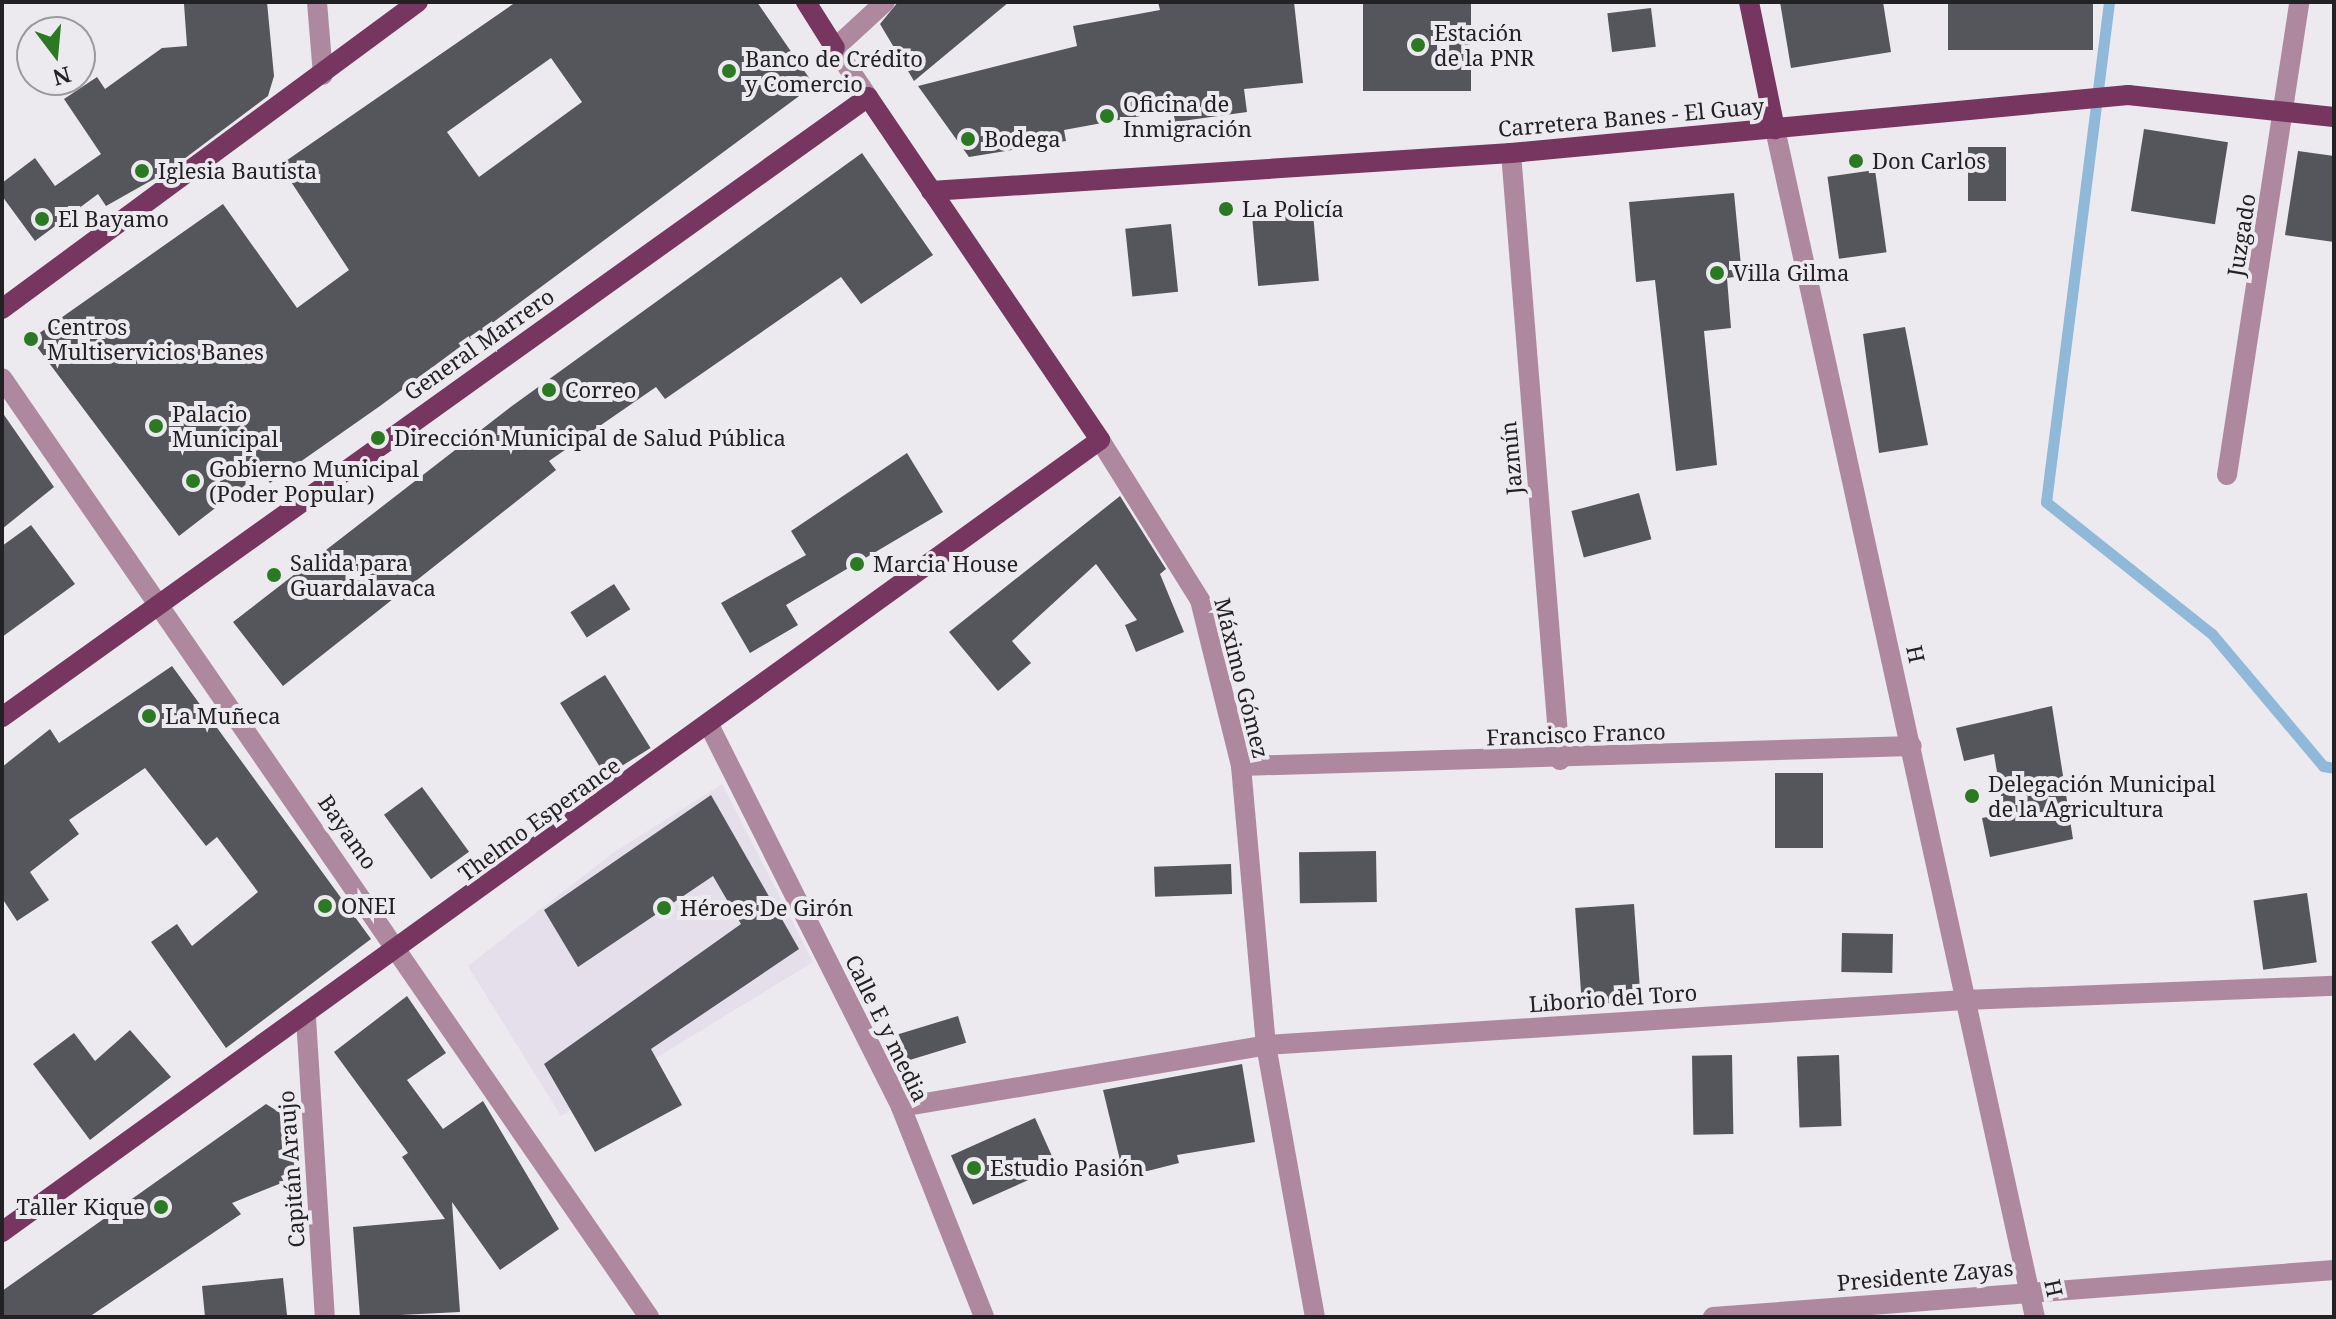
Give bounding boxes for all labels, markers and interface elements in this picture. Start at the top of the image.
north arrow [16,16,96,96]
place label: Estación de la PNR [1434,19,1534,70]
marker: Estación de la PNR [1409,36,1427,54]
place label: Banco de Crédito y Comercio [745,45,923,96]
text: N [50,60,75,94]
marker: Banco de Crédito y Comercio [720,62,738,80]
place label: Oficina de Inmigración [1123,90,1252,142]
street label: Carretera Banes - El Guay [1497,92,1765,142]
marker: Oficina de Inmigración [1098,107,1116,125]
place label: Bodega [984,126,1061,152]
marker: Bodega [959,130,977,148]
place label: Don Carlos [1872,148,1986,174]
marker: Don Carlos [1847,152,1865,170]
place label: Iglesia Bautista [158,158,317,184]
marker: Iglesia Bautista [133,162,151,180]
street label: Juzgado [2221,192,2261,278]
place label: La Policía [1242,196,1344,222]
marker: La Policía [1217,200,1235,218]
place label: El Bayamo [58,206,169,232]
marker: El Bayamo [33,210,51,228]
place label: Villa Gilma [1733,260,1849,286]
marker: Villa Gilma [1708,264,1726,282]
street label: General Marrero [399,282,559,406]
place label: Centros Multiservicios Banes [47,313,264,364]
marker: Centros Multiservicios Banes [22,330,40,348]
place label: Correo [565,377,636,403]
marker: Correo [540,381,558,399]
place label: Palacio Municipal [172,400,278,452]
marker: Palacio Municipal [147,417,165,435]
street label: Jazmín [1495,420,1527,496]
place label: Dirección Municipal de Salud Pública [394,425,786,451]
marker: Dirección Municipal de Salud Pública [369,429,387,447]
place label: Gobierno Municipal (Poder Popular) [209,455,419,506]
marker: Gobierno Municipal (Poder Popular) [184,472,202,490]
place label: Salida para Guardalavaca [290,549,436,600]
place label: Marcia House [873,551,1018,577]
marker: Marcia House [848,555,866,573]
marker: Salida para Guardalavaca [265,566,283,584]
street label: Máximo Gómez [1209,595,1275,761]
street label: H [1901,643,1931,665]
place label: La Muñeca [165,703,281,729]
marker: La Muñeca [140,707,158,725]
street label: Francisco Franco [1486,718,1666,750]
street label: Thelmo Esperance [453,752,625,886]
place label: Delegación Municipal de la Agricultura [1988,770,2215,822]
marker: Delegación Municipal de la Agricultura [1963,787,1981,805]
street label: Bayamo [313,790,383,874]
place label: ONEI [341,893,396,919]
place label: Héroes De Girón [680,895,853,921]
marker: ONEI [316,897,334,915]
marker: Héroes De Girón [655,899,673,917]
street label: Calle E y media [840,950,934,1106]
street label: Liborio del Toro [1528,979,1698,1017]
street label: Capitán Araujo [272,1089,310,1249]
place label: Estudio Pasión [990,1155,1144,1181]
marker: Estudio Pasión [965,1159,983,1177]
place label: Taller Kique [17,1194,145,1220]
marker: Taller Kique [152,1198,170,1216]
street label: Presidente Zayas [1836,1254,2014,1296]
street label: H [2039,1277,2069,1299]

